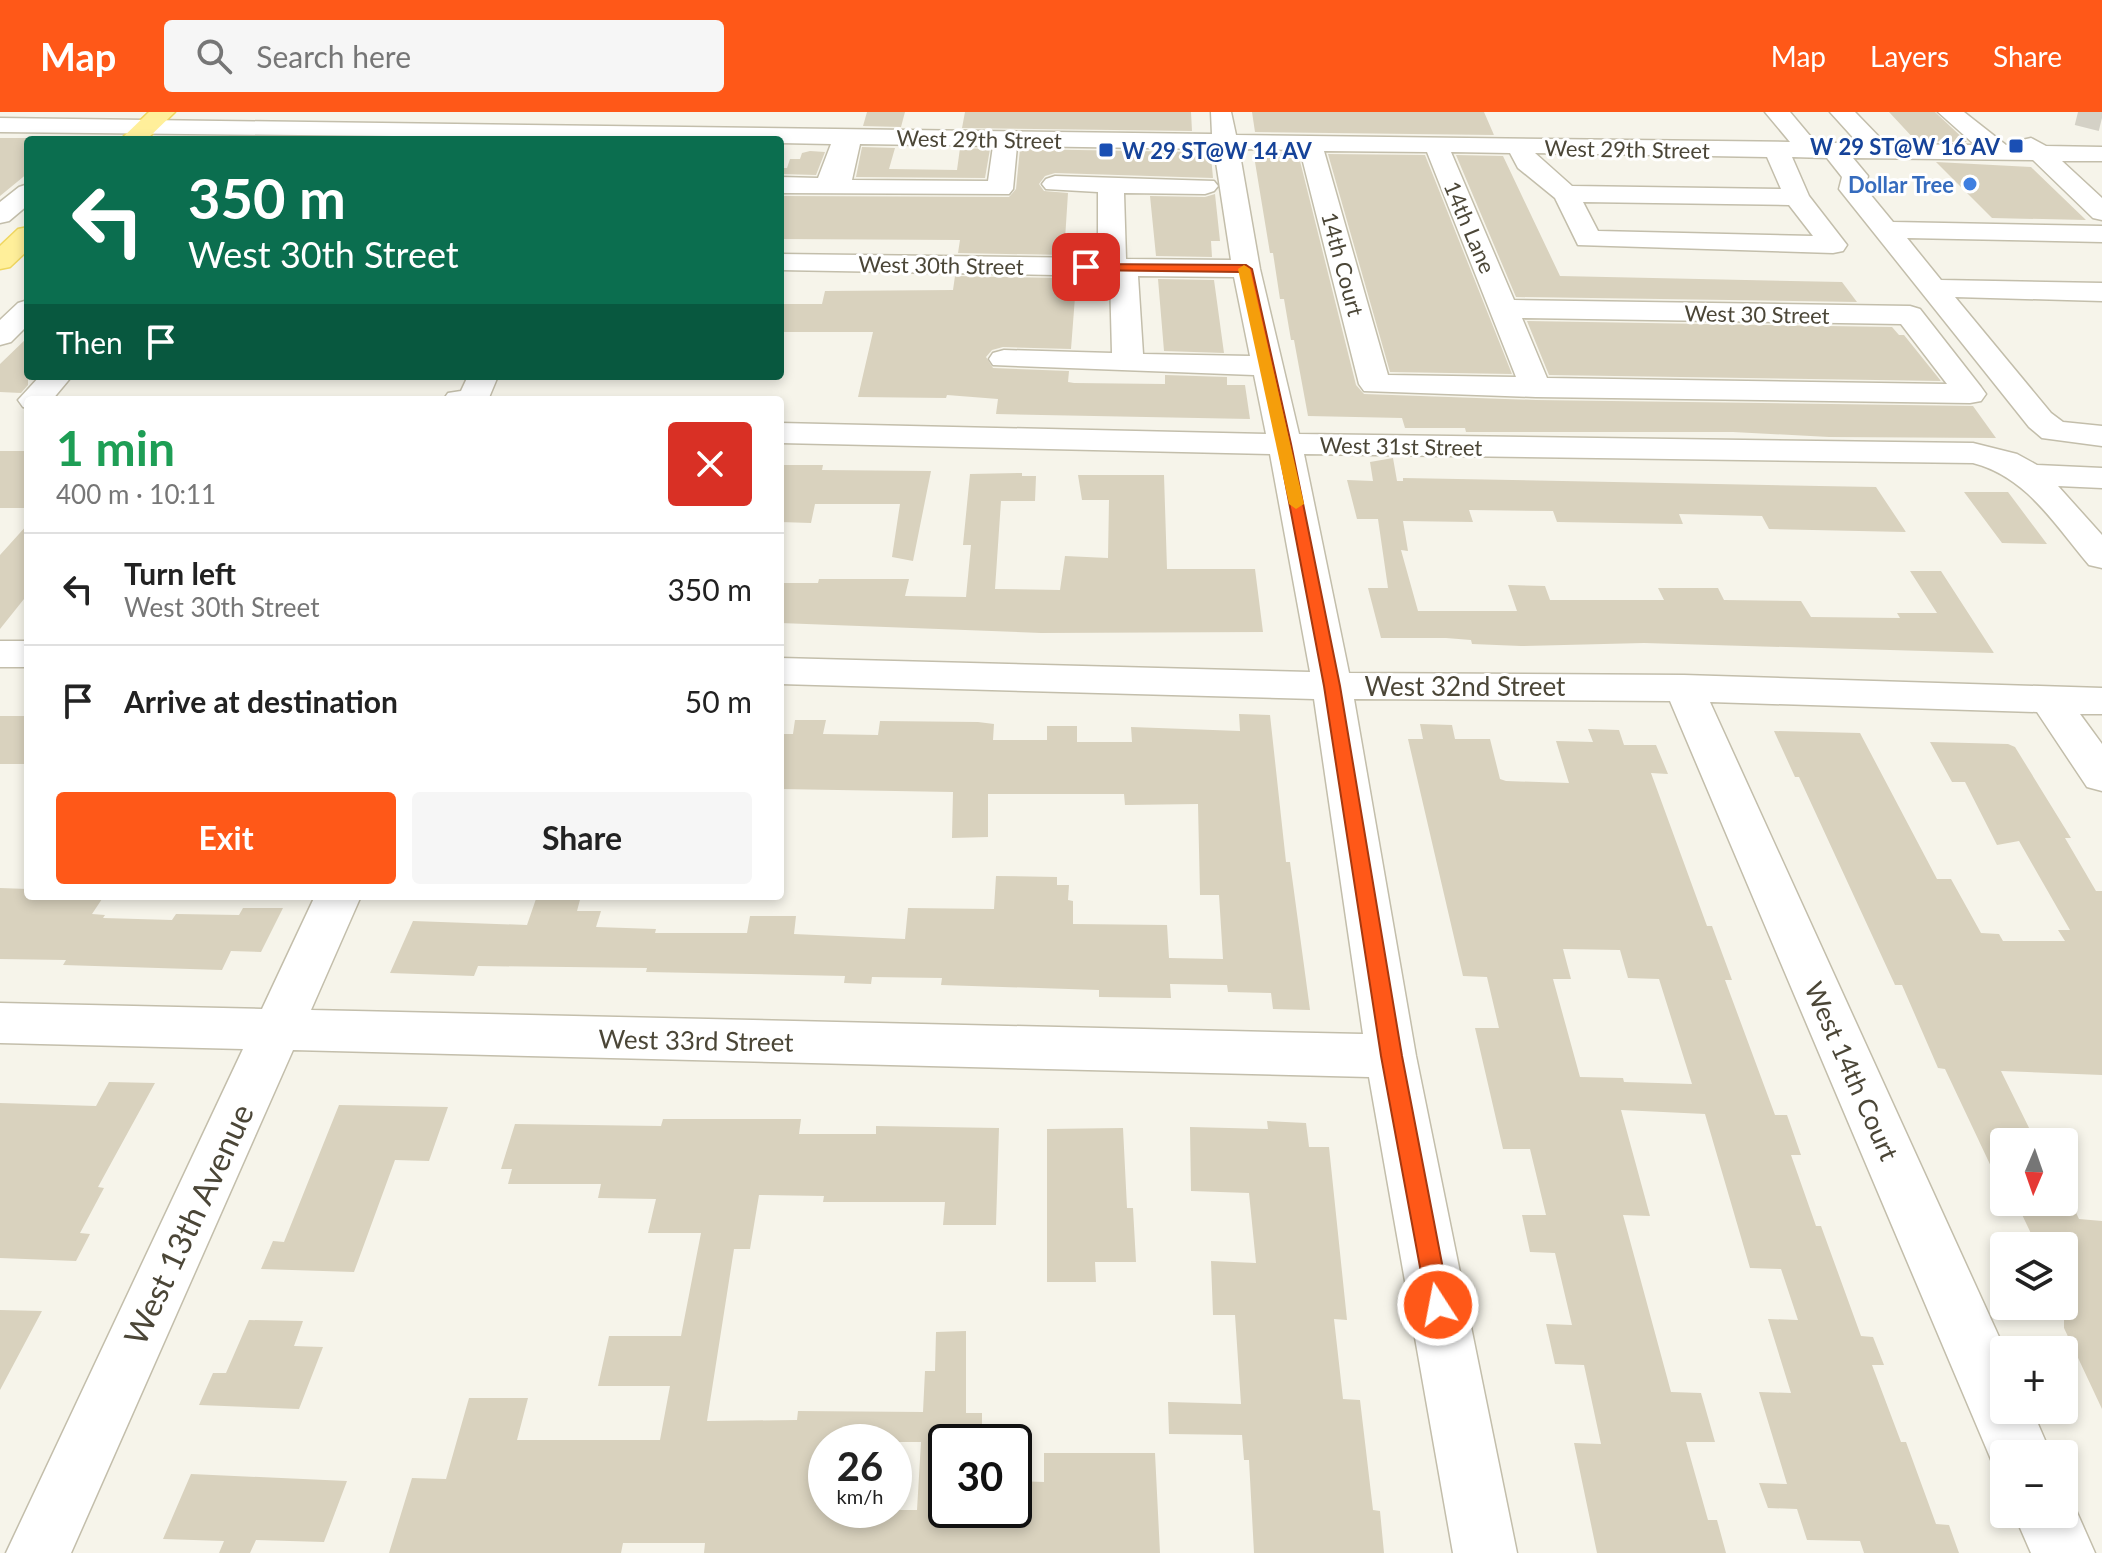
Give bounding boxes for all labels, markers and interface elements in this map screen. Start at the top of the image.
search box [164,20,724,92]
text: Map [40,33,116,79]
icon: search [192,34,236,78]
text: Search here [256,38,411,74]
text: Map [1771,39,1826,73]
text: Layers [1870,39,1949,73]
text: Share [1993,39,2062,73]
street label: West 29th Street [896,124,1062,154]
place label: W 29 ST@W 16 AV [1810,133,2001,160]
street label: West 29th Street [1544,134,1710,164]
place label: W 29 ST@W 14 AV [1122,137,1313,164]
marker: W 29 ST@W 16 AV [2007,137,2025,155]
marker: W 29 ST@W 14 AV [1097,141,1115,159]
text: 350 m [188,164,346,231]
icon: left [56,168,160,272]
place label: Dollar Tree [1848,171,1954,198]
marker: Dollar Tree [1961,175,1979,193]
street label: 14th Lane [1439,177,1501,277]
street label: 14th Court [1316,209,1370,319]
text: West 30th Street [188,232,459,276]
pin [1052,233,1120,301]
icon: arrive [1064,245,1108,289]
street label: West 30th Street [858,250,1024,280]
street label: West 30 Street [1684,299,1830,329]
icon: arrive [139,320,183,364]
text: Then [56,324,123,360]
text: 1 min [56,419,175,476]
button: close [668,422,752,506]
street label: West 31st Street [1319,431,1483,461]
text: 400 m · 10:11 [56,478,216,510]
text: Turn left [124,555,236,591]
icon: left [56,567,100,611]
text: 350 m [667,571,752,607]
text: West 30th Street [124,591,320,623]
street label: West 32nd Street [1365,670,1566,702]
icon: arrive [56,679,100,723]
text: Arrive at destination [124,683,398,719]
text: 50 m [685,683,752,719]
button: Exit [56,792,396,884]
button: Share [412,792,752,884]
street label: West 14th Court [1798,977,1906,1166]
street label: West 33rd Street [598,1022,795,1058]
street label: West 13th Avenue [115,1097,261,1351]
north arrow [1990,1128,2078,1216]
map controls [1990,1128,2078,1528]
button: layers [1990,1232,2078,1320]
position arrow [1396,1263,1480,1347]
button: + [1990,1336,2078,1424]
speed limit sign: 30 [928,1424,1032,1528]
button: − [1990,1440,2078,1528]
text: 26 [837,1442,883,1490]
text: km/h [837,1484,883,1508]

